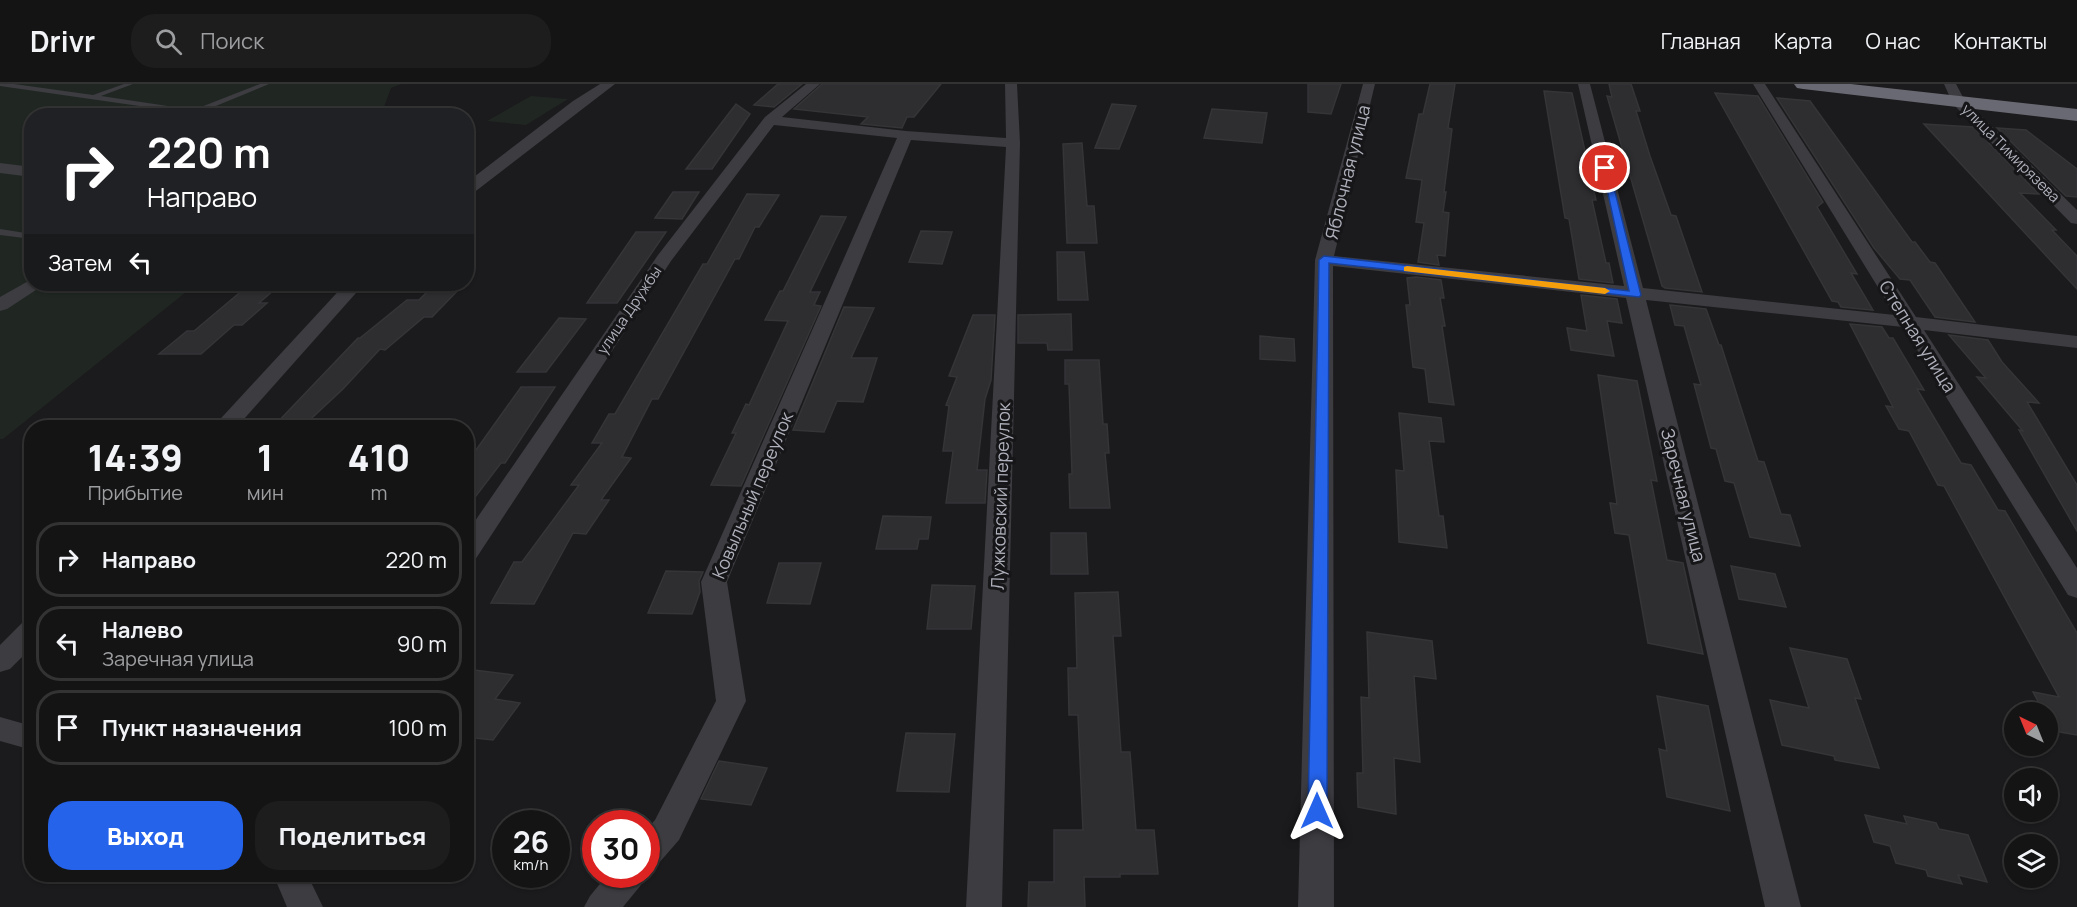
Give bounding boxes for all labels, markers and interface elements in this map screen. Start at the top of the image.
search box [131,14,551,68]
text: Drivr [30,22,95,60]
icon: search [152,25,185,58]
text: Поиск [200,26,264,56]
text: Главная [1661,27,1741,55]
text: Карта [1774,27,1832,55]
text: О нас [1865,27,1921,55]
text: Контакты [1954,27,2047,55]
street label: улица Тимирязева [1957,99,2065,207]
street label: Яблочная улица [1319,102,1375,242]
text: 220 m [147,123,271,181]
icon: right [48,132,126,210]
pin [1579,142,1630,193]
icon: arrive [1588,151,1621,184]
text: Направо [147,178,257,215]
icon: left [124,246,157,279]
text: Затем [48,248,112,278]
street label: улица Дружбы [592,262,666,358]
street label: Степная улица [1874,275,1962,397]
street label: Лужковский переулок [985,401,1015,590]
street label: Ковыльный переулок [706,407,799,582]
street label: Заречная улица [1656,426,1712,564]
text: 14:39 [88,433,183,482]
text: 1 [257,433,273,482]
text: 410 [348,433,410,482]
text: Прибытие [88,479,183,506]
text: мин [247,479,284,506]
text: m [370,479,387,506]
icon: right [51,543,84,576]
text: Направо [102,545,196,575]
text: 220 m [385,545,447,575]
text: Налево [102,615,183,645]
icon: left [51,627,84,660]
text: 90 m [397,629,447,659]
text: Заречная улица [102,645,254,672]
north arrow [2004,702,2058,756]
map controls [2004,702,2058,888]
icon: arrive [51,711,84,744]
text: Пункт назначения [102,713,302,743]
text: 100 m [389,713,447,743]
button: sound [2004,768,2058,822]
position arrow [1285,779,1349,843]
button: Выход [48,801,243,870]
button: Поделиться [255,801,450,870]
speed limit sign: 30 [582,810,660,888]
text: 26 [513,821,549,862]
button: layers [2004,834,2058,888]
text: km/h [514,854,548,875]

